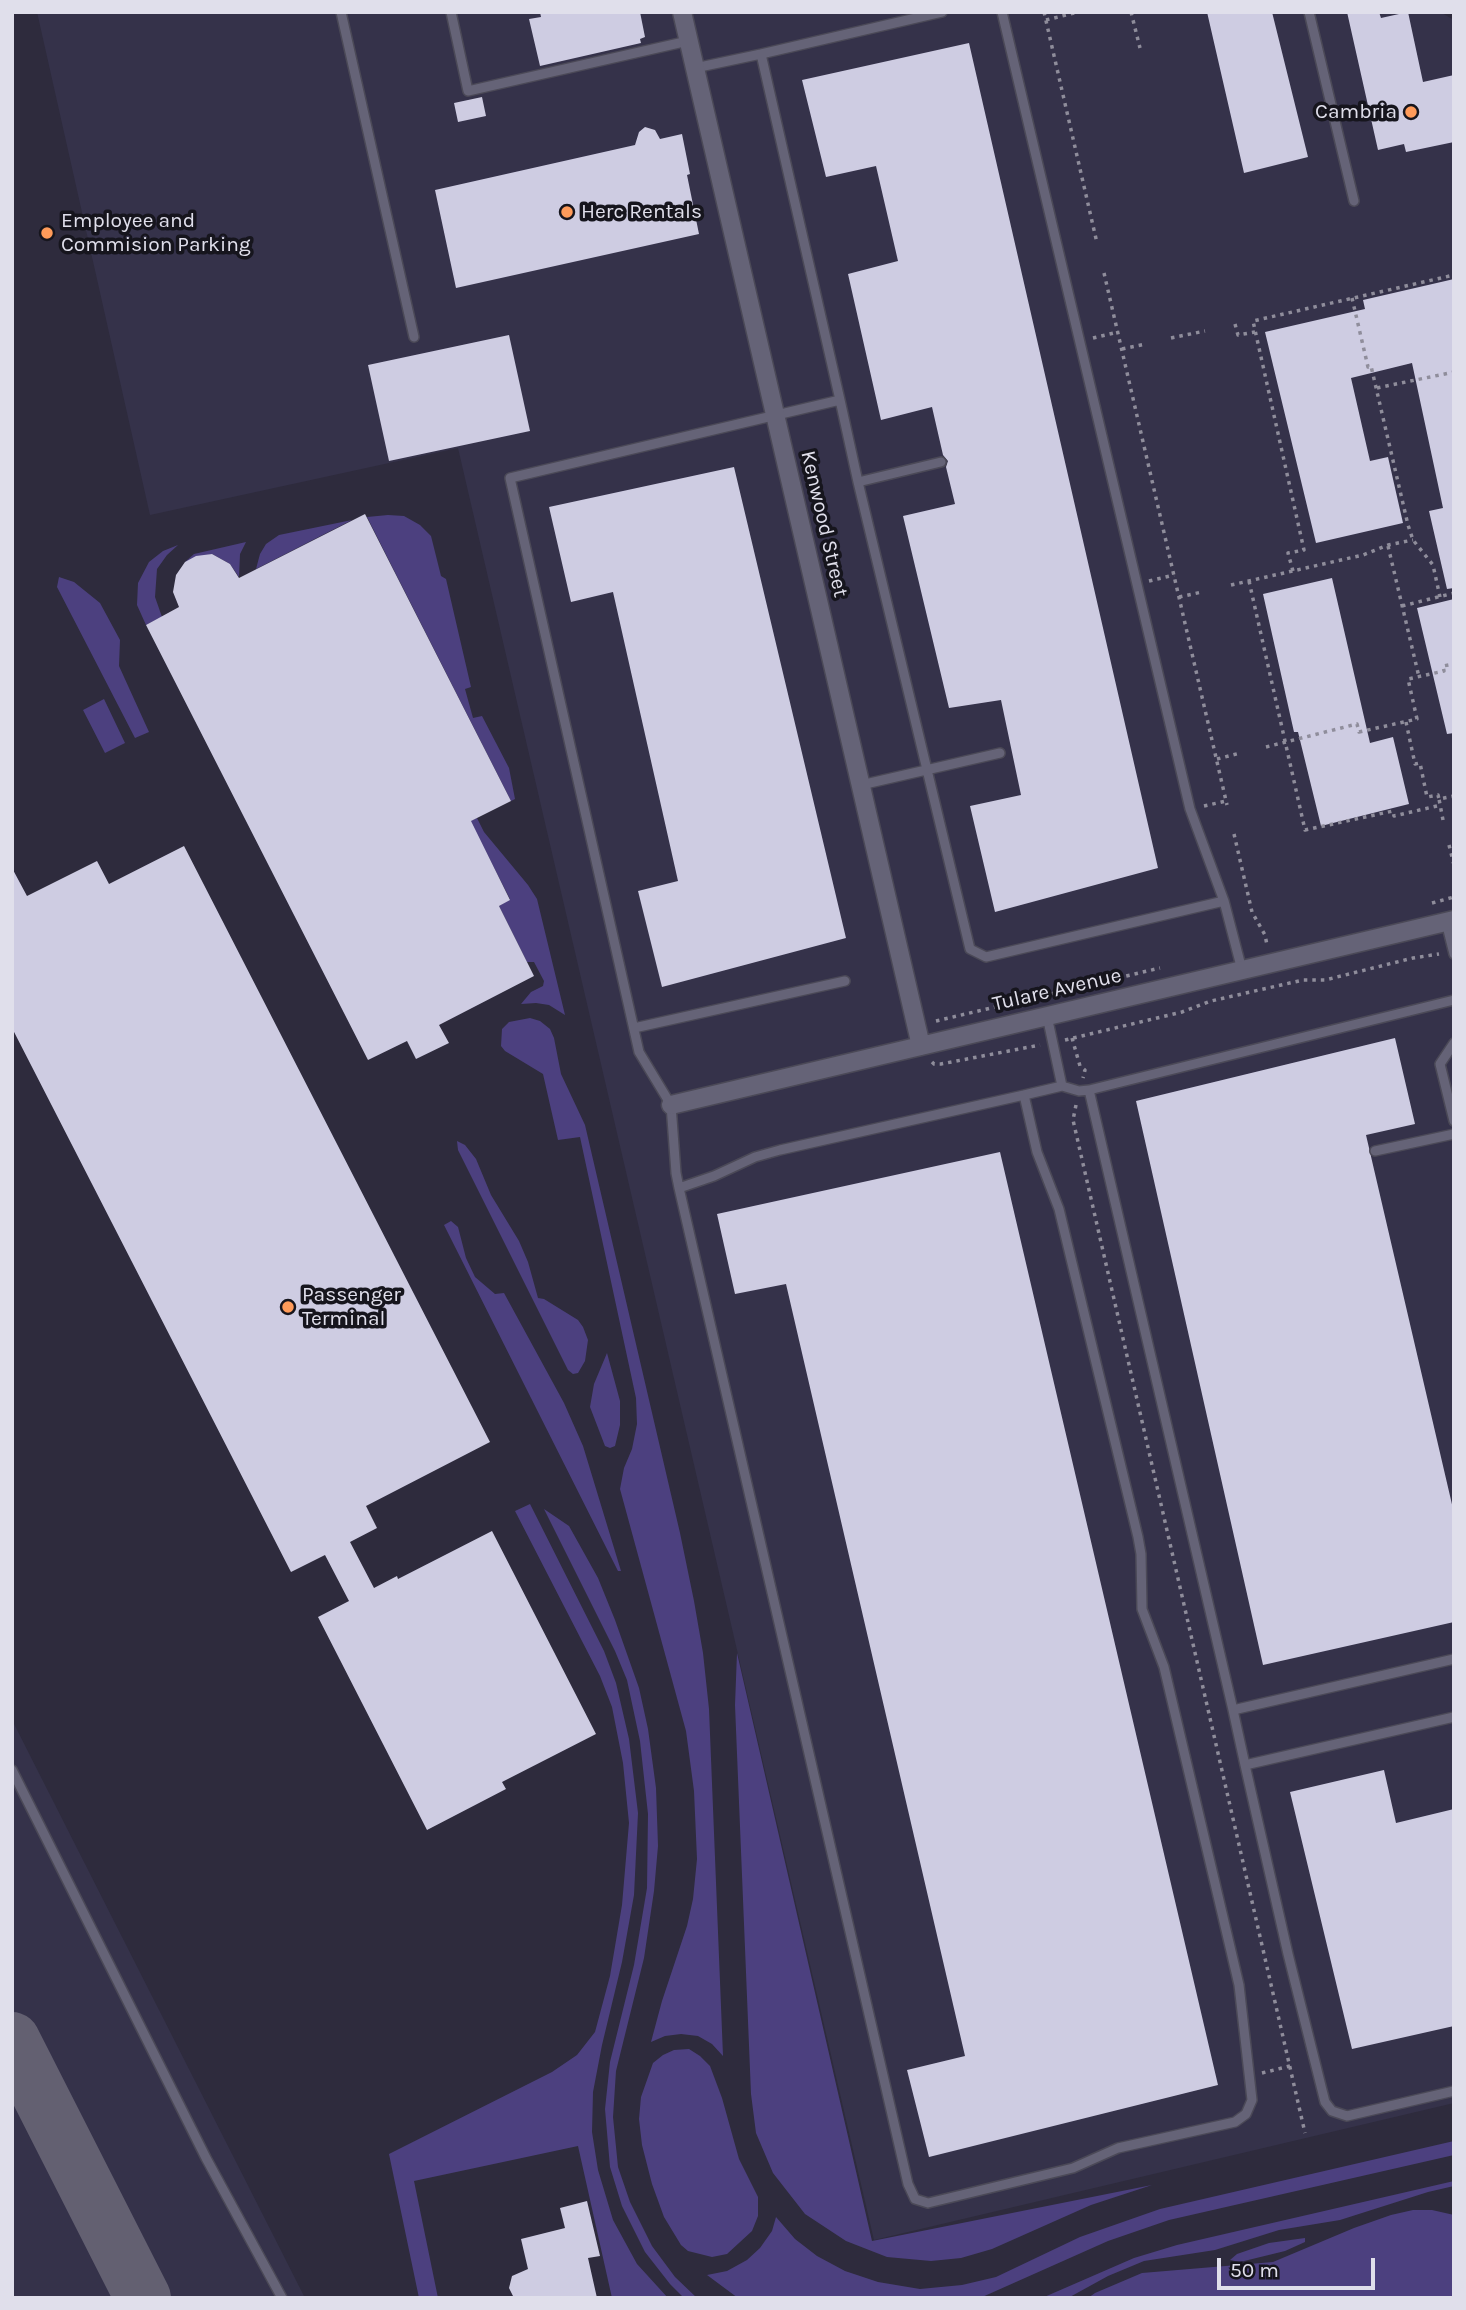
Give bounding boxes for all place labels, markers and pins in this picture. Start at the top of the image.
place label: Cambria [1315,99,1397,125]
marker: Cambria [1403,104,1419,120]
place label: Herc Rentals [581,199,702,225]
marker: Herc Rentals [559,204,575,220]
place label: Employee and Commision Parking [61,208,251,258]
marker: Employee and Commision Parking [39,225,55,241]
place label: Passenger Terminal [302,1282,401,1332]
marker: Passenger Terminal [280,1299,296,1315]

